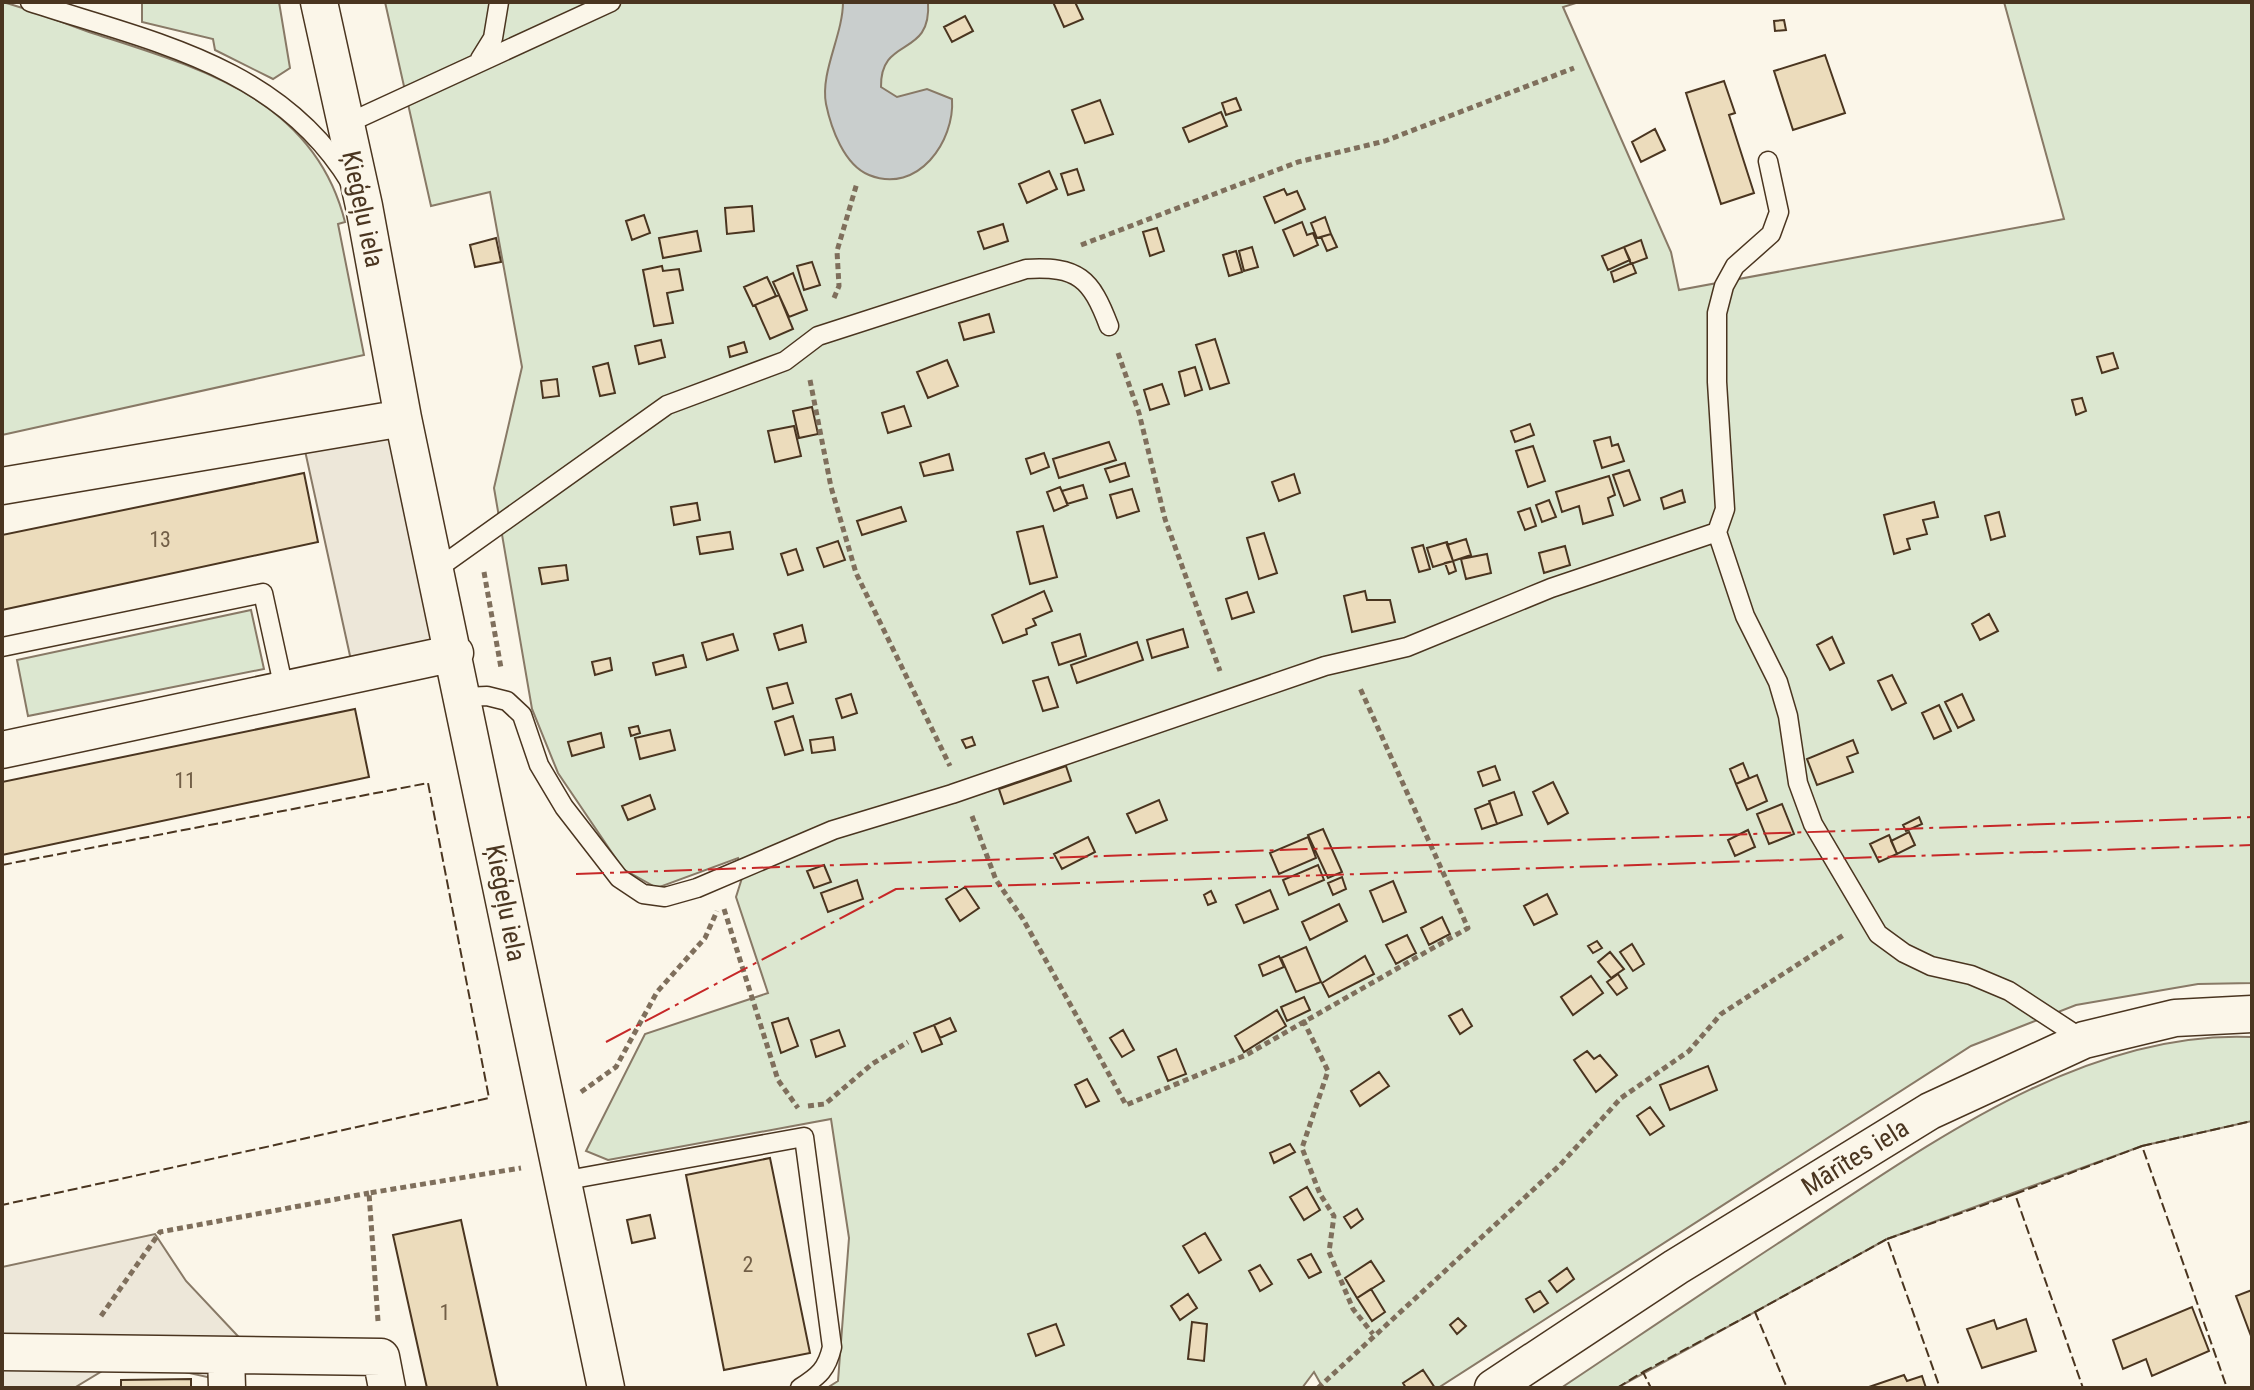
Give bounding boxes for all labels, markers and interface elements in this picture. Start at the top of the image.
street label: Ķieģeļu iela [335,148,390,270]
house number: 13 [149,527,171,552]
house number: 11 [174,768,196,793]
street label: Ķieģeļu iela [479,842,532,964]
street label: Mārītes iela [1796,1112,1914,1202]
house number: 2 [743,1252,753,1277]
house number: 1 [440,1300,450,1325]

